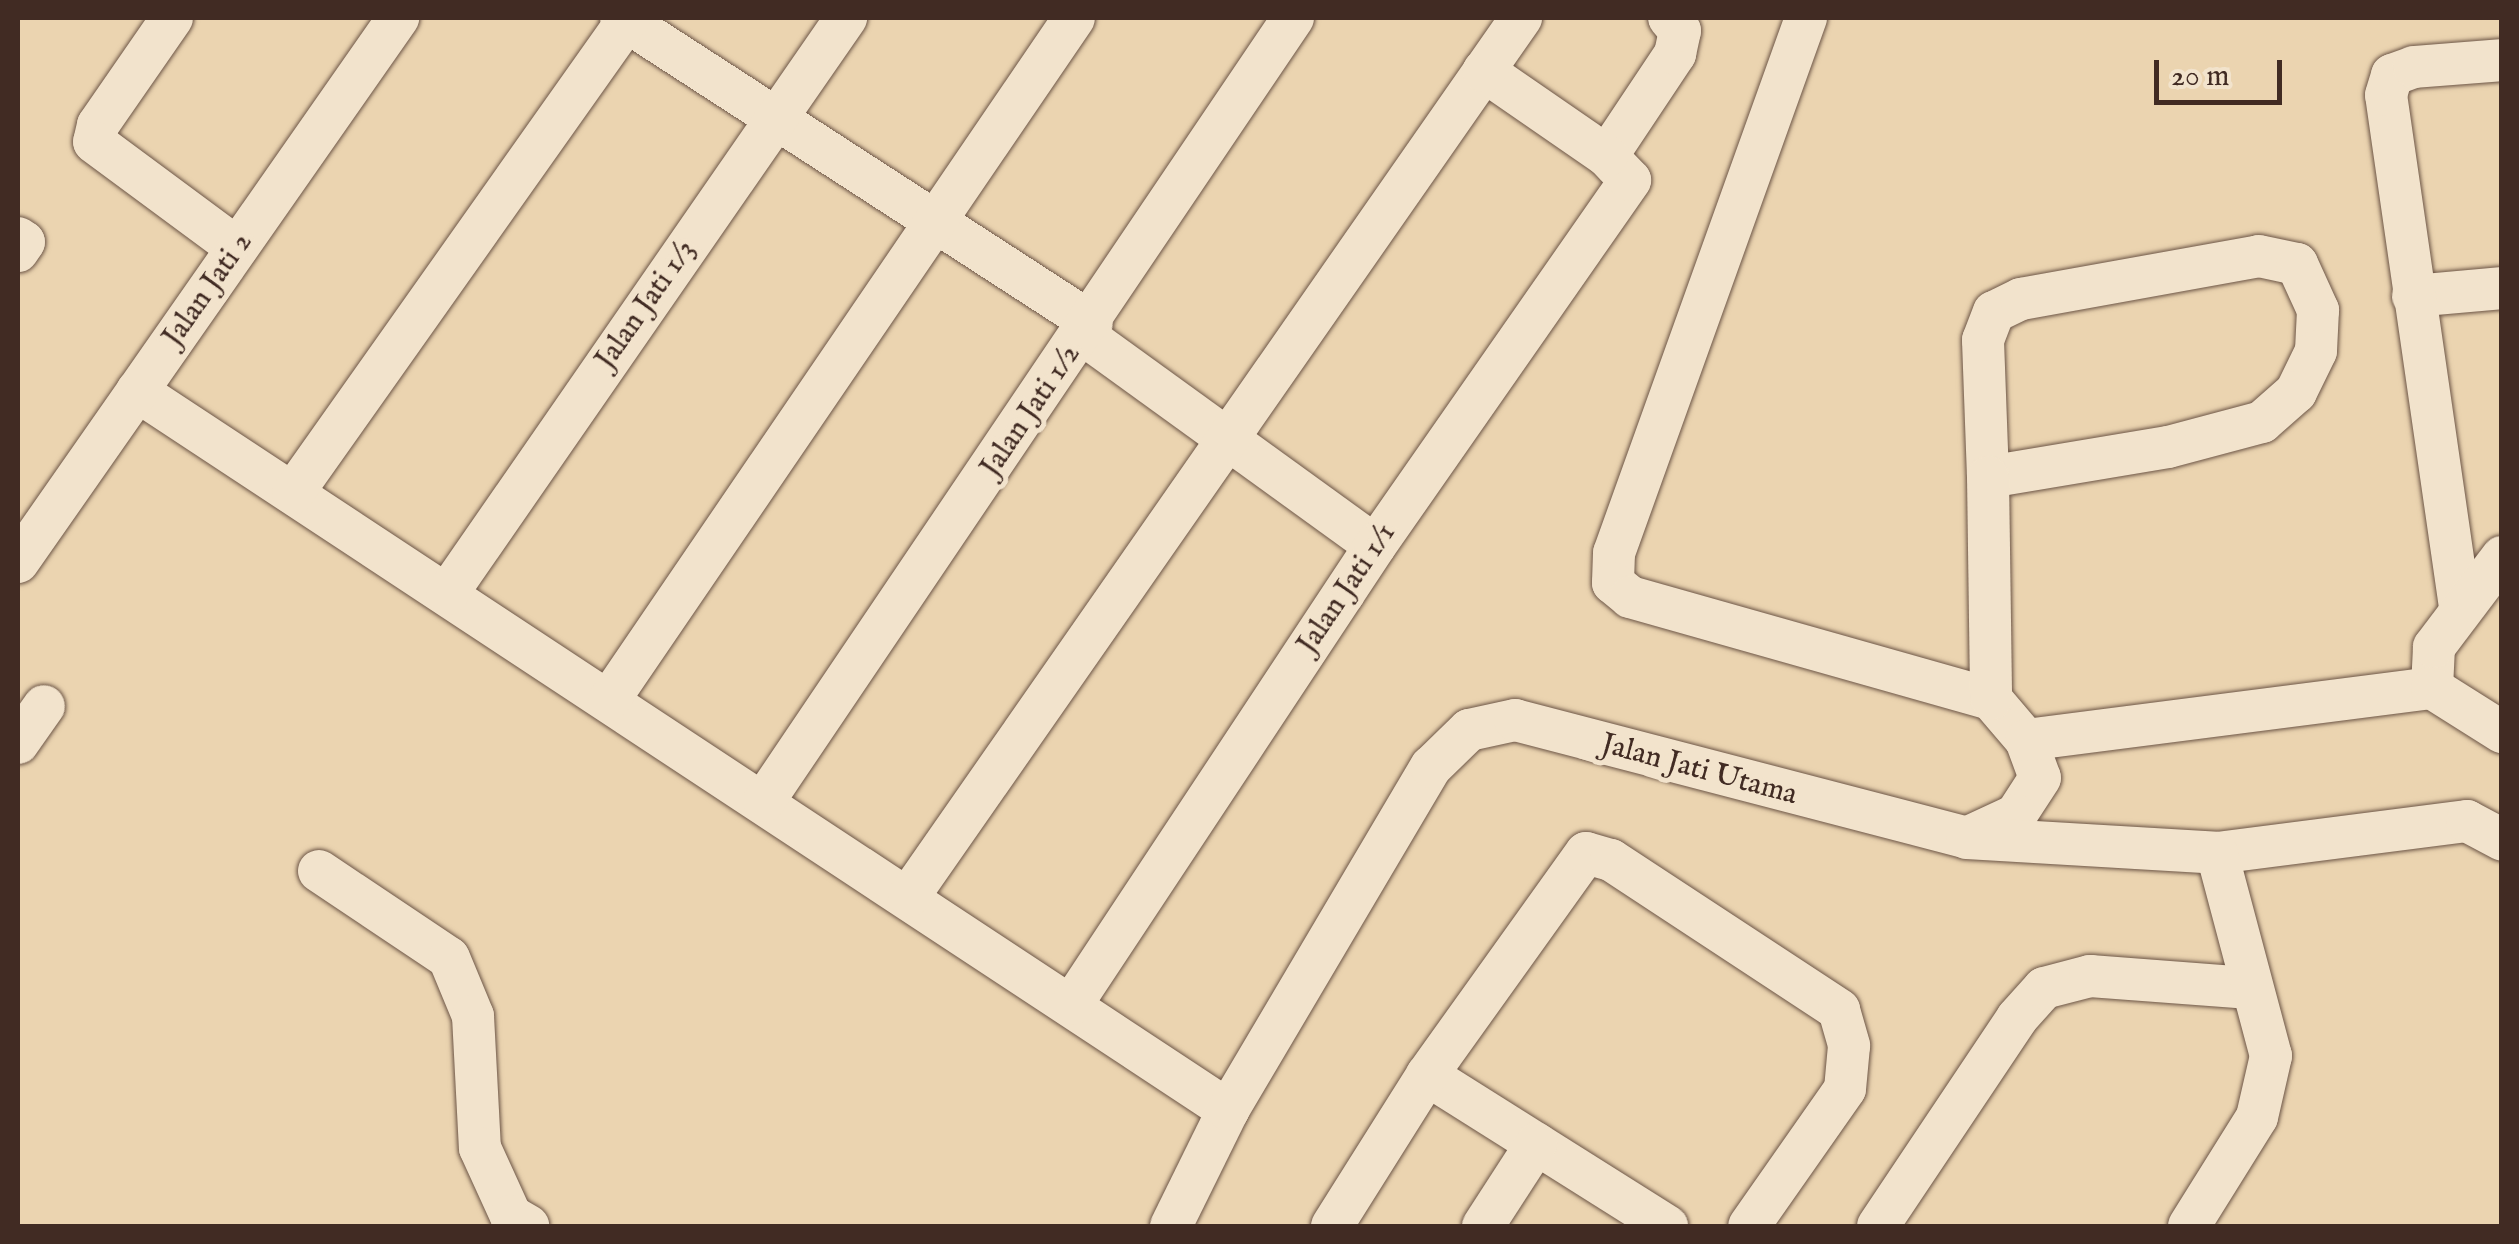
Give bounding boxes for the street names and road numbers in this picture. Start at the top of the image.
street label: Jalan Jati 2 [156,226,260,354]
street label: Jalan Jati 1/3 [588,233,704,377]
street label: Jalan Jati 1/2 [973,338,1089,484]
street label: Jalan Jati 1/1 [1290,517,1404,661]
street label: Jalan Jati Utama [1597,727,1801,813]

